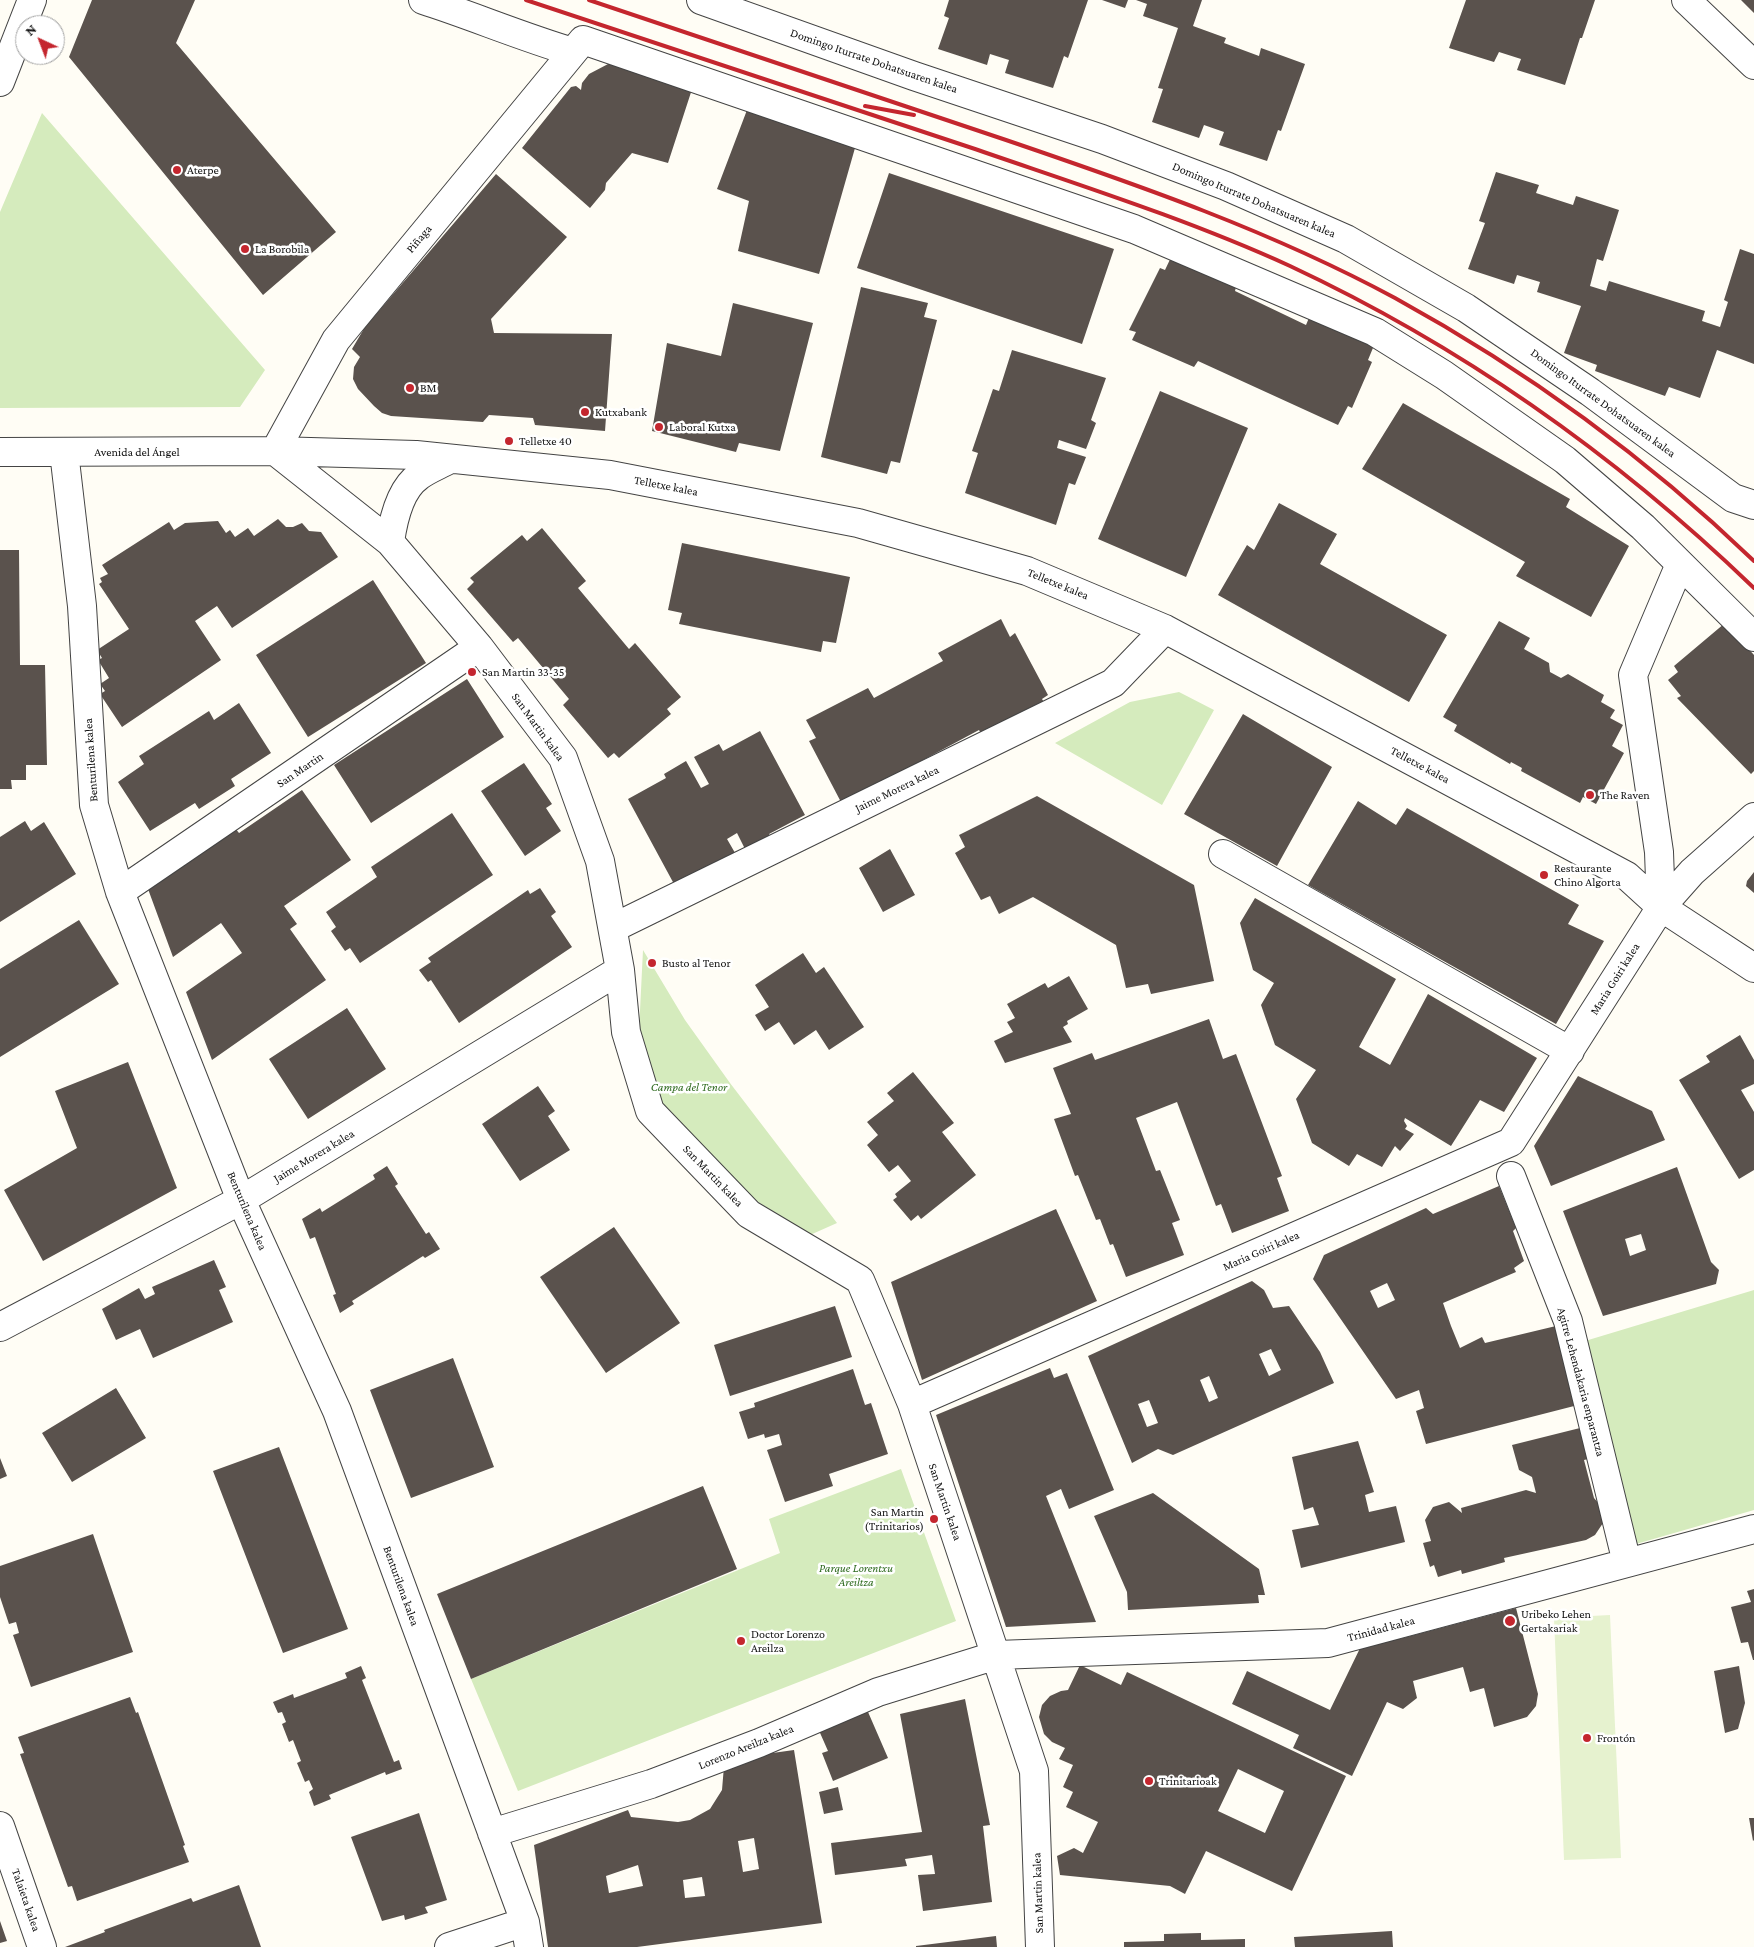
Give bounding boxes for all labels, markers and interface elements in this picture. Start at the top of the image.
north arrow [15,15,65,65]
text: N [21,21,39,39]
street label: Domingo Iturrate Dohatsuaren kalea [788,26,960,96]
street label: Domingo Iturrate Dohatsuaren kalea [1170,159,1338,241]
place label: Aterpe [187,163,219,177]
marker: Aterpe [171,164,183,176]
street label: Piñaga [403,222,435,256]
place label: La Borobila [255,242,309,256]
marker: La Borobila [239,243,251,255]
street label: Domingo Iturrate Dohatsuaren kalea [1528,345,1678,461]
place label: BM [420,381,437,395]
marker: BM [404,382,416,394]
place label: Kutxabank [595,405,647,419]
marker: Kutxabank [579,406,591,418]
place label: Laboral Kutxa [669,420,736,434]
marker: Laboral Kutxa [653,421,665,433]
place label: Telletxe 40 [519,434,572,448]
marker: Telletxe 40 [503,435,515,447]
street label: Avenida del Ángel [94,445,180,459]
street label: Telletxe kalea [633,473,699,499]
street label: Telletxe kalea [1025,565,1091,603]
place label: San Martin 33-35 [482,665,564,679]
marker: San Martin 33-35 [466,666,478,678]
street label: San Martin kalea [508,690,568,764]
street label: Benturilena kalea [81,718,101,802]
street label: Telletxe kalea [1388,743,1452,787]
street label: San Martin [274,749,326,791]
street label: Jaime Morera kalea [853,762,941,816]
place label: The Raven [1600,788,1650,802]
marker: The Raven [1584,789,1596,801]
place label: Restaurante Chino Algorta [1554,861,1621,889]
marker: Restaurante Chino Algorta [1538,869,1550,881]
street label: Maria Goiri kalea [1587,940,1643,1018]
place label: Busto al Tenor [662,956,731,970]
marker: Busto al Tenor [646,957,658,969]
park label: Campa del Tenor [651,1080,727,1094]
street label: Jaime Morera kalea [271,1126,357,1186]
street label: San Martin kalea [680,1142,746,1210]
street label: Benturilena kalea [224,1170,270,1252]
street label: Maria Goiri kalea [1220,1228,1302,1274]
street label: Agirre Lehendakaria enparantza [1554,1306,1608,1458]
street label: San Martin kalea [925,1462,965,1542]
place label: San Martin (Trinitarios) [865,1505,924,1533]
marker: San Martin (Trinitarios) [928,1513,940,1525]
street label: Benturilena kalea [380,1544,422,1628]
park label: Parque Lorentxu Areiltza [819,1561,893,1589]
place label: Uribeko Lehen Gertakariak [1521,1607,1591,1635]
street label: Trinidad kalea [1346,1613,1416,1645]
marker: Uribeko Lehen Gertakariak [1503,1614,1517,1628]
place label: Doctor Lorenzo Areilza [751,1627,825,1655]
marker: Doctor Lorenzo Areilza [735,1635,747,1647]
street label: Lorenzo Areilza kalea [696,1721,796,1773]
place label: Frontón [1597,1731,1636,1745]
marker: Frontón [1581,1732,1593,1744]
place label: Trinitarioak [1159,1774,1217,1788]
marker: Trinitarioak [1143,1775,1155,1787]
street label: San Martin kalea [1029,1852,1047,1934]
street label: Talaieta kalea [8,1867,44,1933]

